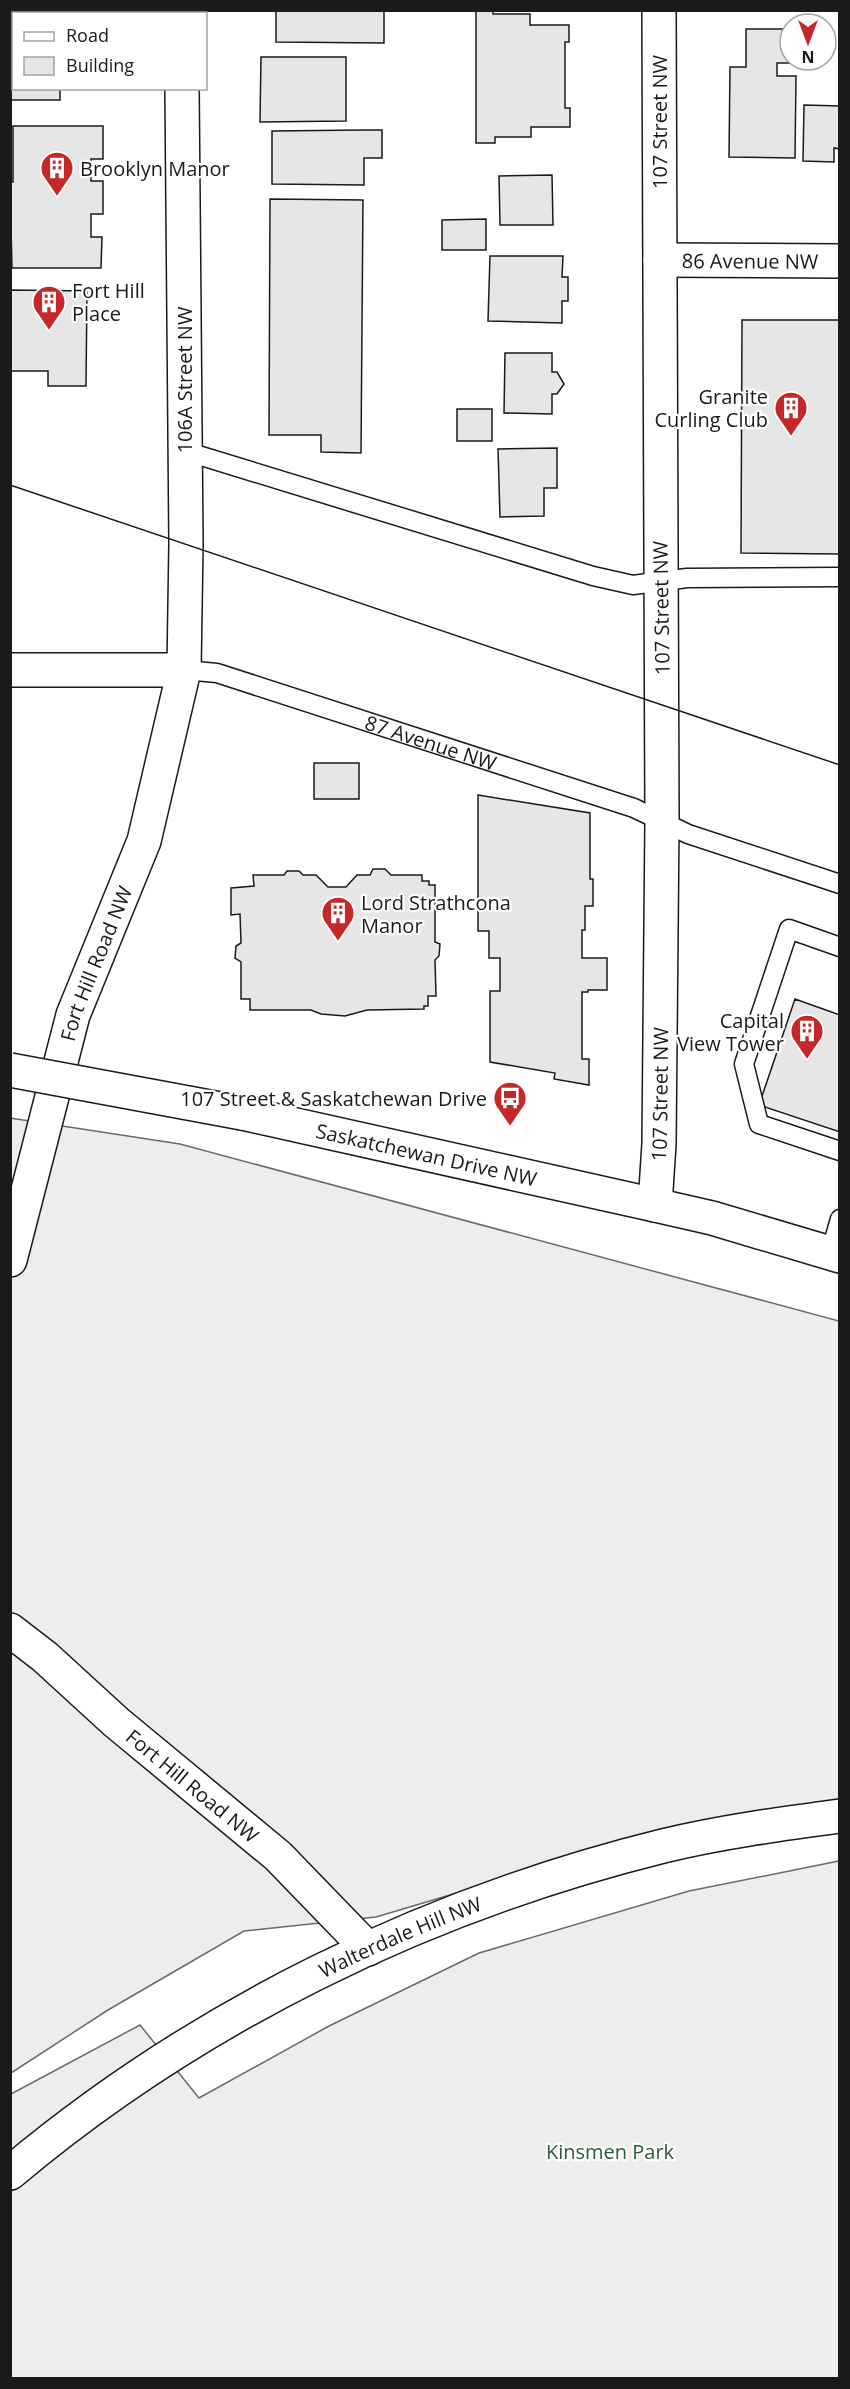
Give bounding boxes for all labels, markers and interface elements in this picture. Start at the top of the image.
legend [12,12,207,90]
north arrow [778,12,838,72]
text: Road [66,23,109,47]
text: N [801,46,815,68]
text: Building [66,53,134,77]
street label: 107 Street NW [646,54,673,189]
building icon: Brooklyn Manor [39,150,75,197]
place label: Brooklyn Manor [80,155,230,182]
street label: 86 Avenue NW [682,247,819,274]
place label: Fort Hill Place [72,277,145,327]
building icon: Fort Hill Place [31,284,67,331]
street label: 106A Street NW [171,306,198,453]
place label: Granite Curling Club [654,383,768,433]
building icon: Granite Curling Club [773,390,809,437]
street label: 107 Street NW [646,540,676,675]
street label: 87 Avenue NW [362,708,501,776]
street label: Fort Hill Road NW [53,881,138,1044]
place label: Lord Strathcona Manor [361,889,511,939]
building icon: Lord Strathcona Manor [320,895,356,942]
place label: Capital View Tower [677,1007,784,1057]
building icon: Capital View Tower [789,1013,825,1060]
street label: 107 Street NW [644,1026,674,1162]
bus stop icon: 107 Street & Saskatchewan Drive [492,1080,528,1127]
place label: 107 Street & Saskatchewan Drive [180,1085,487,1112]
street label: Saskatchewan Drive NW [314,1116,540,1192]
street label: Fort Hill Road NW [121,1723,265,1849]
street label: Walterdale Hill NW [314,1889,486,1983]
park label: Kinsmen Park [546,2138,675,2165]

